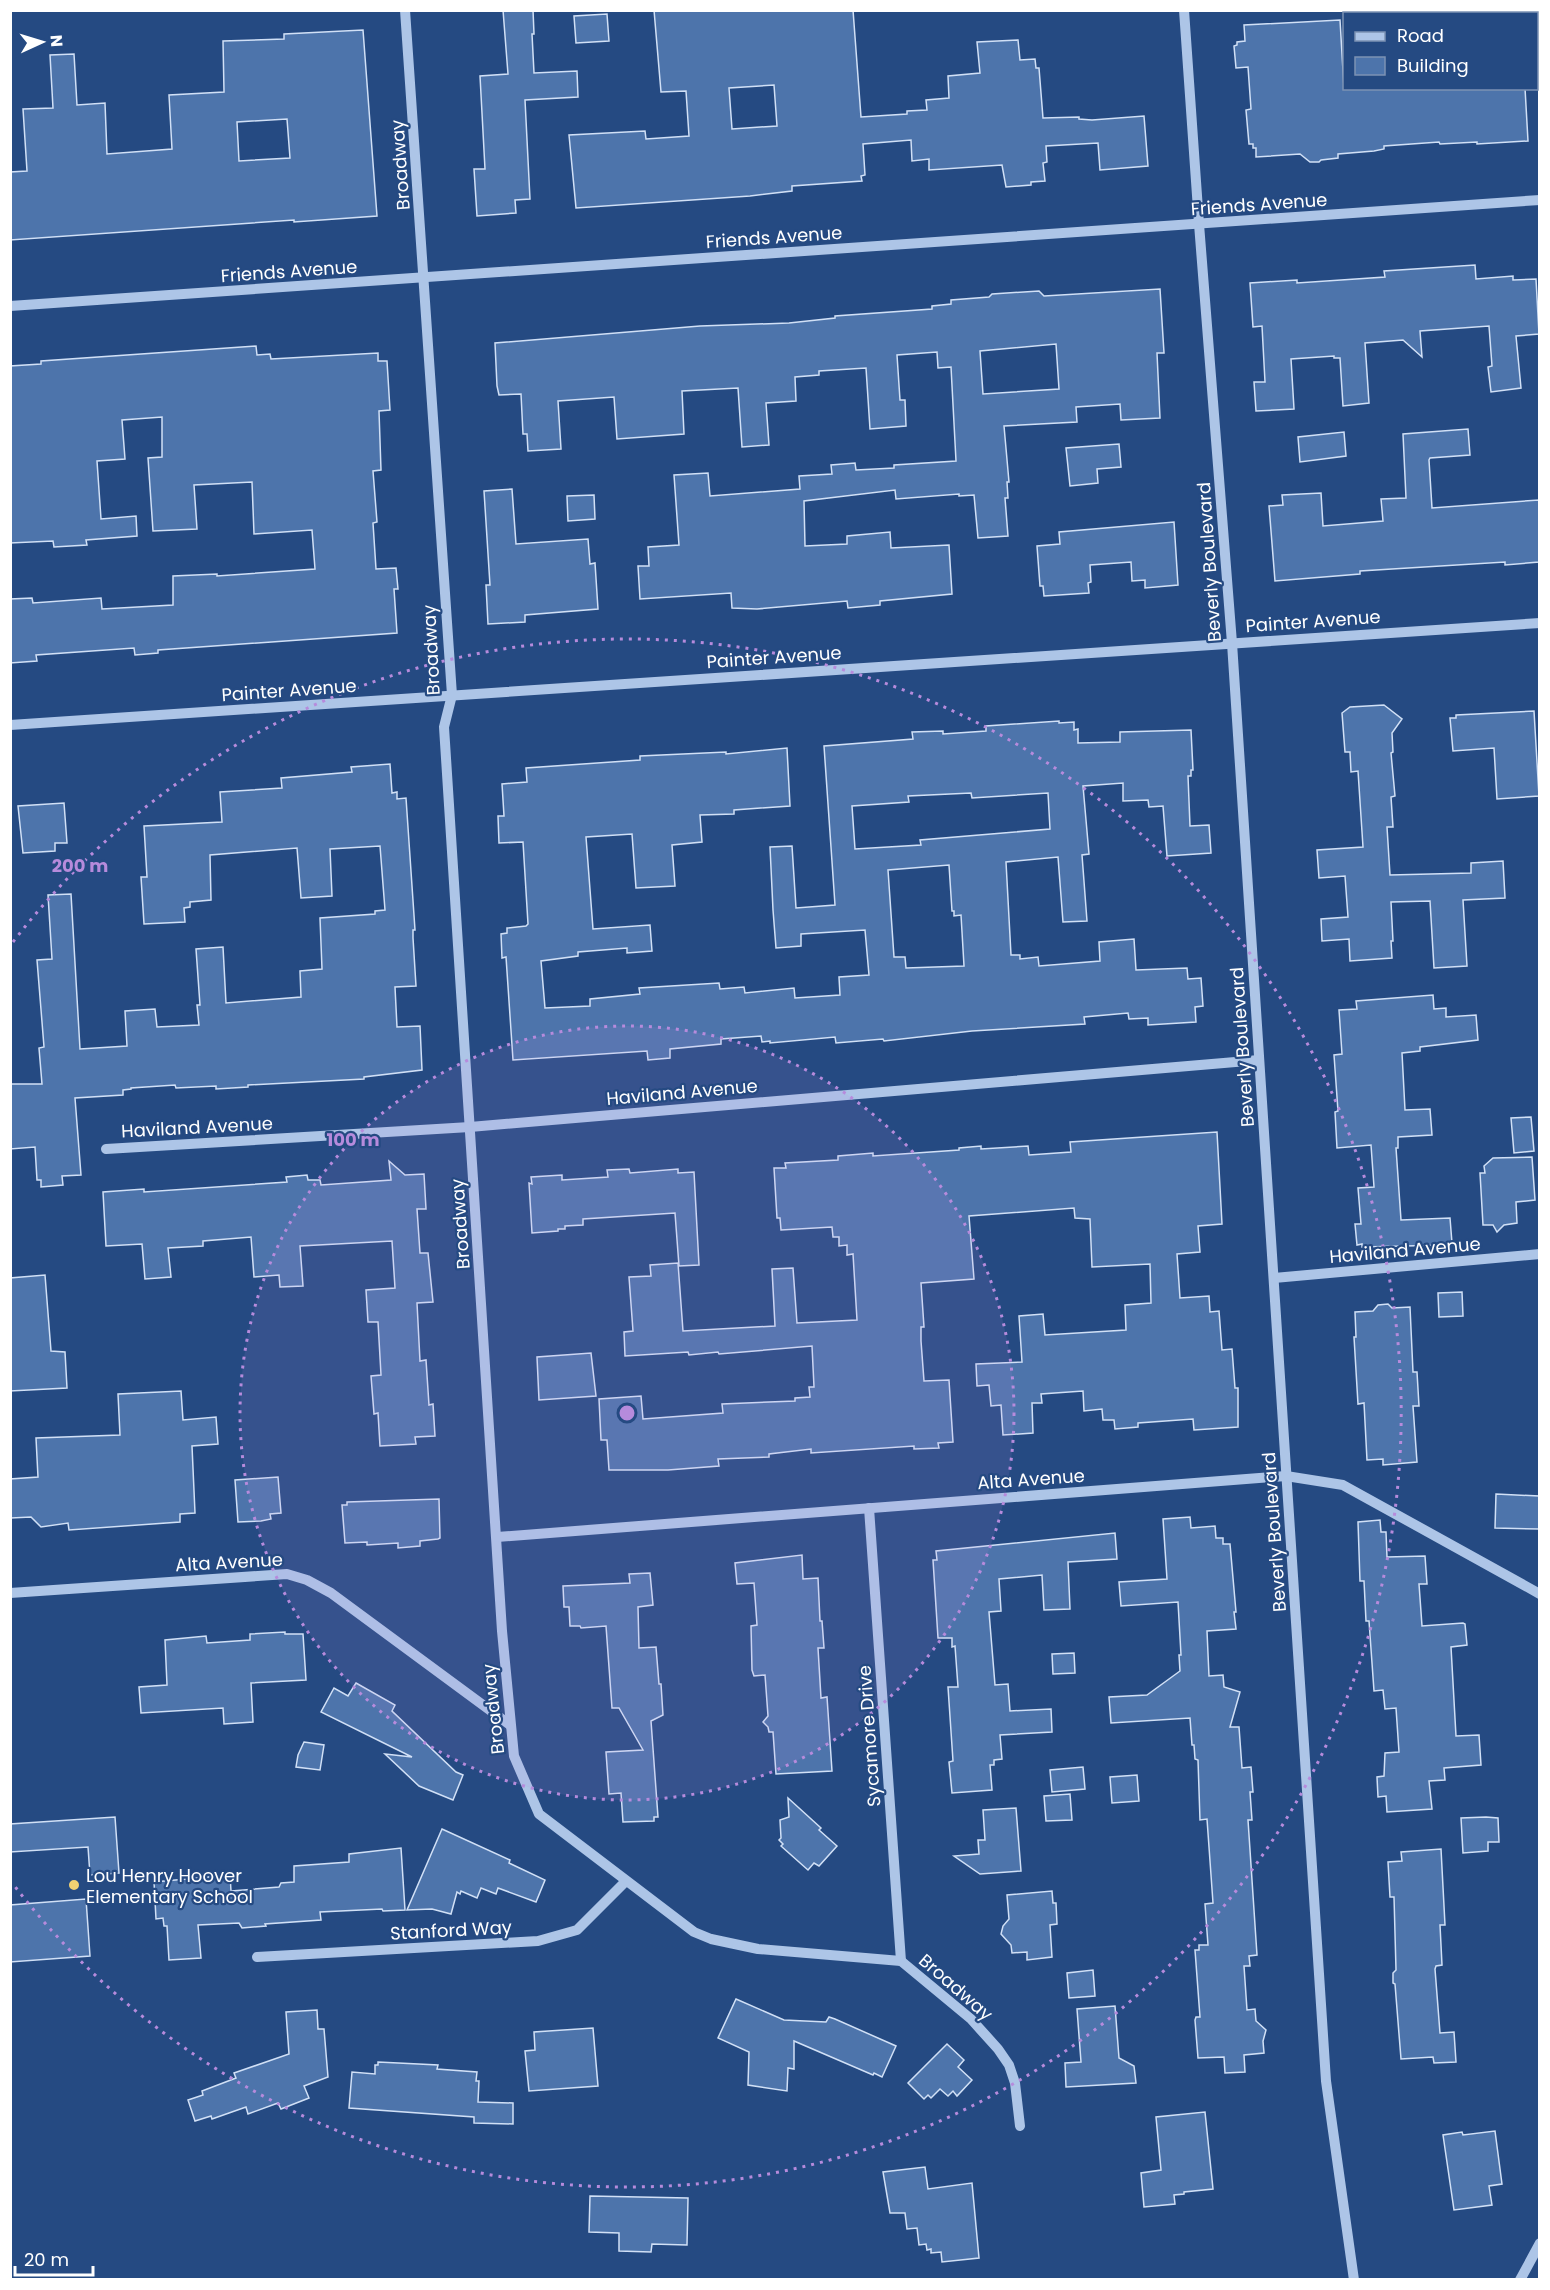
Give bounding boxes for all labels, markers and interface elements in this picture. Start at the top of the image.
north arrow [12,12,72,72]
legend [1343,12,1538,90]
text: Road [1397,23,1444,48]
text: N [45,34,68,48]
text: Building [1397,53,1469,78]
street label: Broadway [384,119,416,211]
street label: Friends Avenue [1190,187,1328,221]
street label: Friends Avenue [705,220,843,254]
street label: Friends Avenue [220,254,358,288]
street label: Beverly Boulevard [1191,481,1227,643]
street label: Broadway [416,604,446,696]
street label: Painter Avenue [1245,604,1381,638]
street label: Painter Avenue [706,640,842,674]
street label: Painter Avenue [221,673,357,707]
text: 200 m [52,853,108,878]
street label: Beverly Boulevard [1224,966,1260,1128]
street label: Haviland Avenue [605,1073,759,1111]
street label: Haviland Avenue [121,1111,273,1143]
text: 100 m [326,1127,380,1152]
street label: Broadway [444,1178,476,1270]
street label: Haviland Avenue [1328,1231,1482,1269]
centre of rings [617,1403,637,1423]
street label: Beverly Boulevard [1256,1451,1292,1613]
street label: Alta Avenue [976,1463,1086,1495]
street label: Alta Avenue [175,1547,283,1577]
street label: Broadway [476,1663,510,1755]
street label: Sycamore Drive [852,1664,886,1808]
place label: Lou Henry Hoover Elementary School [86,1863,253,1909]
marker: Lou Henry Hoover Elementary School [67,1878,81,1892]
street label: Stanford Way [390,1914,512,1946]
street label: Broadway [914,1948,998,2026]
scale bar [15,2239,93,2277]
text: 20 m [24,2247,69,2272]

